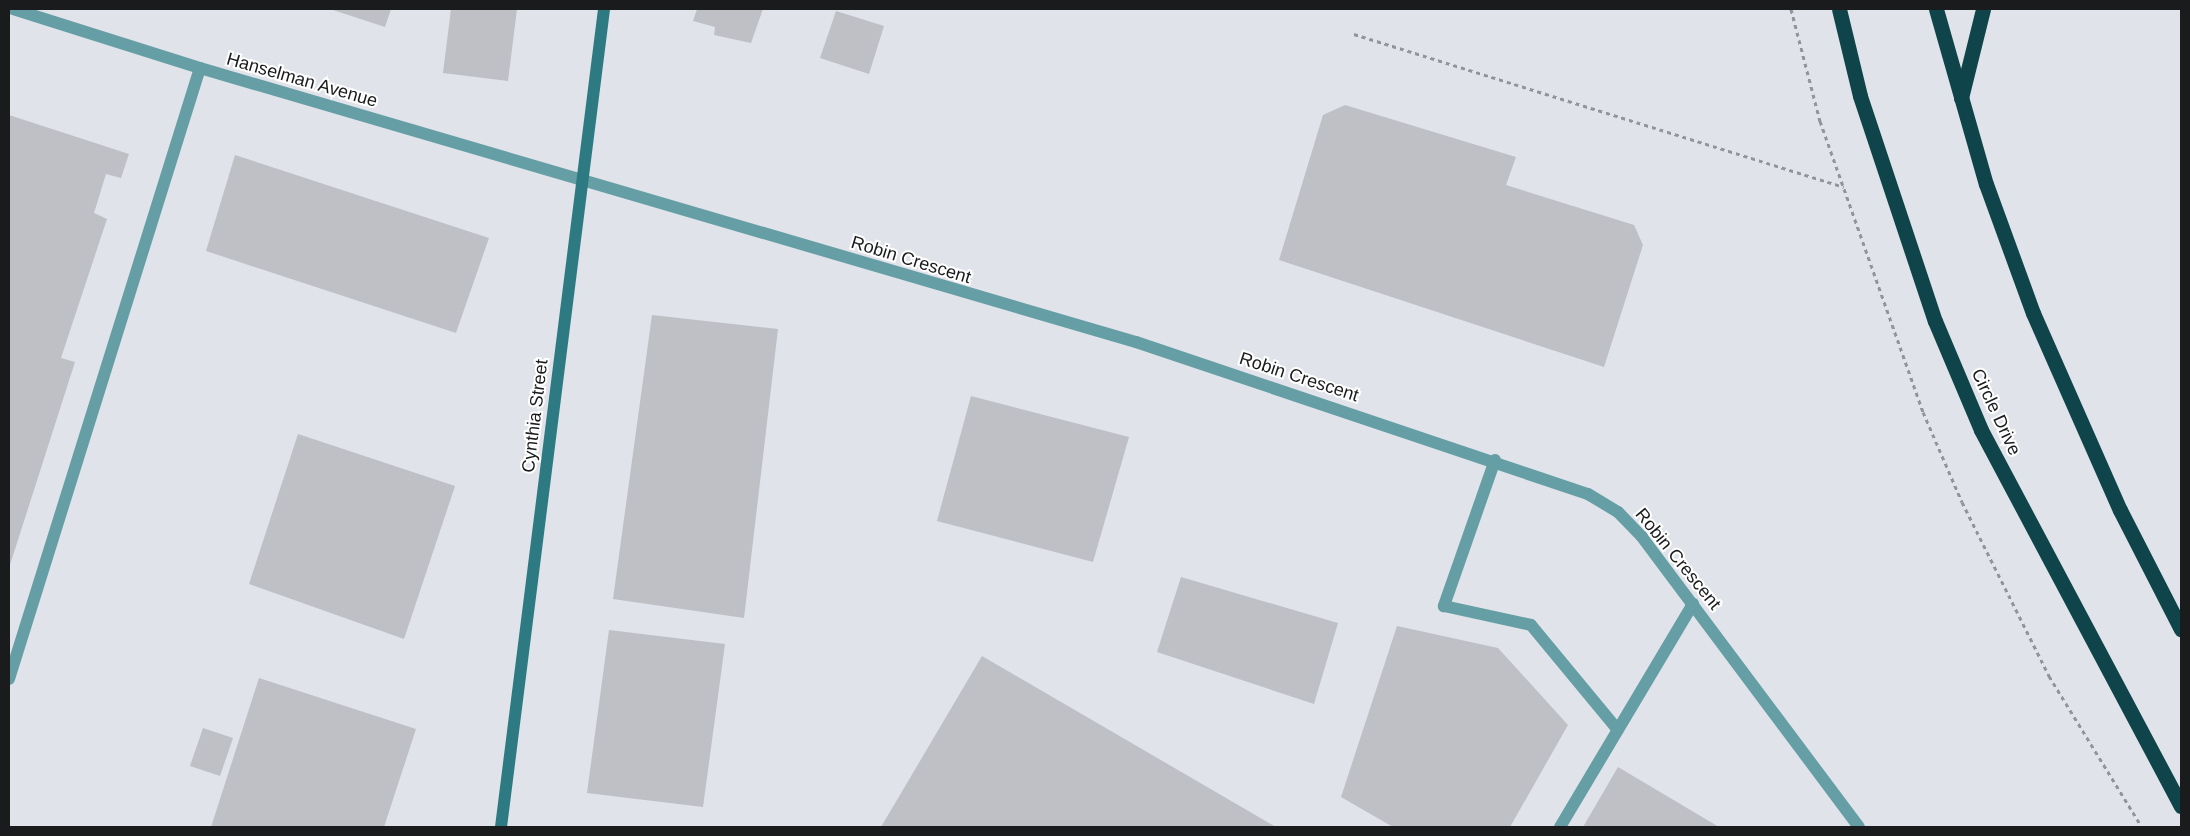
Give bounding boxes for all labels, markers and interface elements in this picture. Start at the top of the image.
street label: Hanselman Avenue [224,48,380,112]
street label: Robin Crescent [849,232,973,288]
street label: Robin Crescent [1237,348,1361,406]
street label: Cynthia Street [517,358,553,474]
street label: Circle Drive [1967,365,2025,459]
street label: Robin Crescent [1631,504,1725,614]

